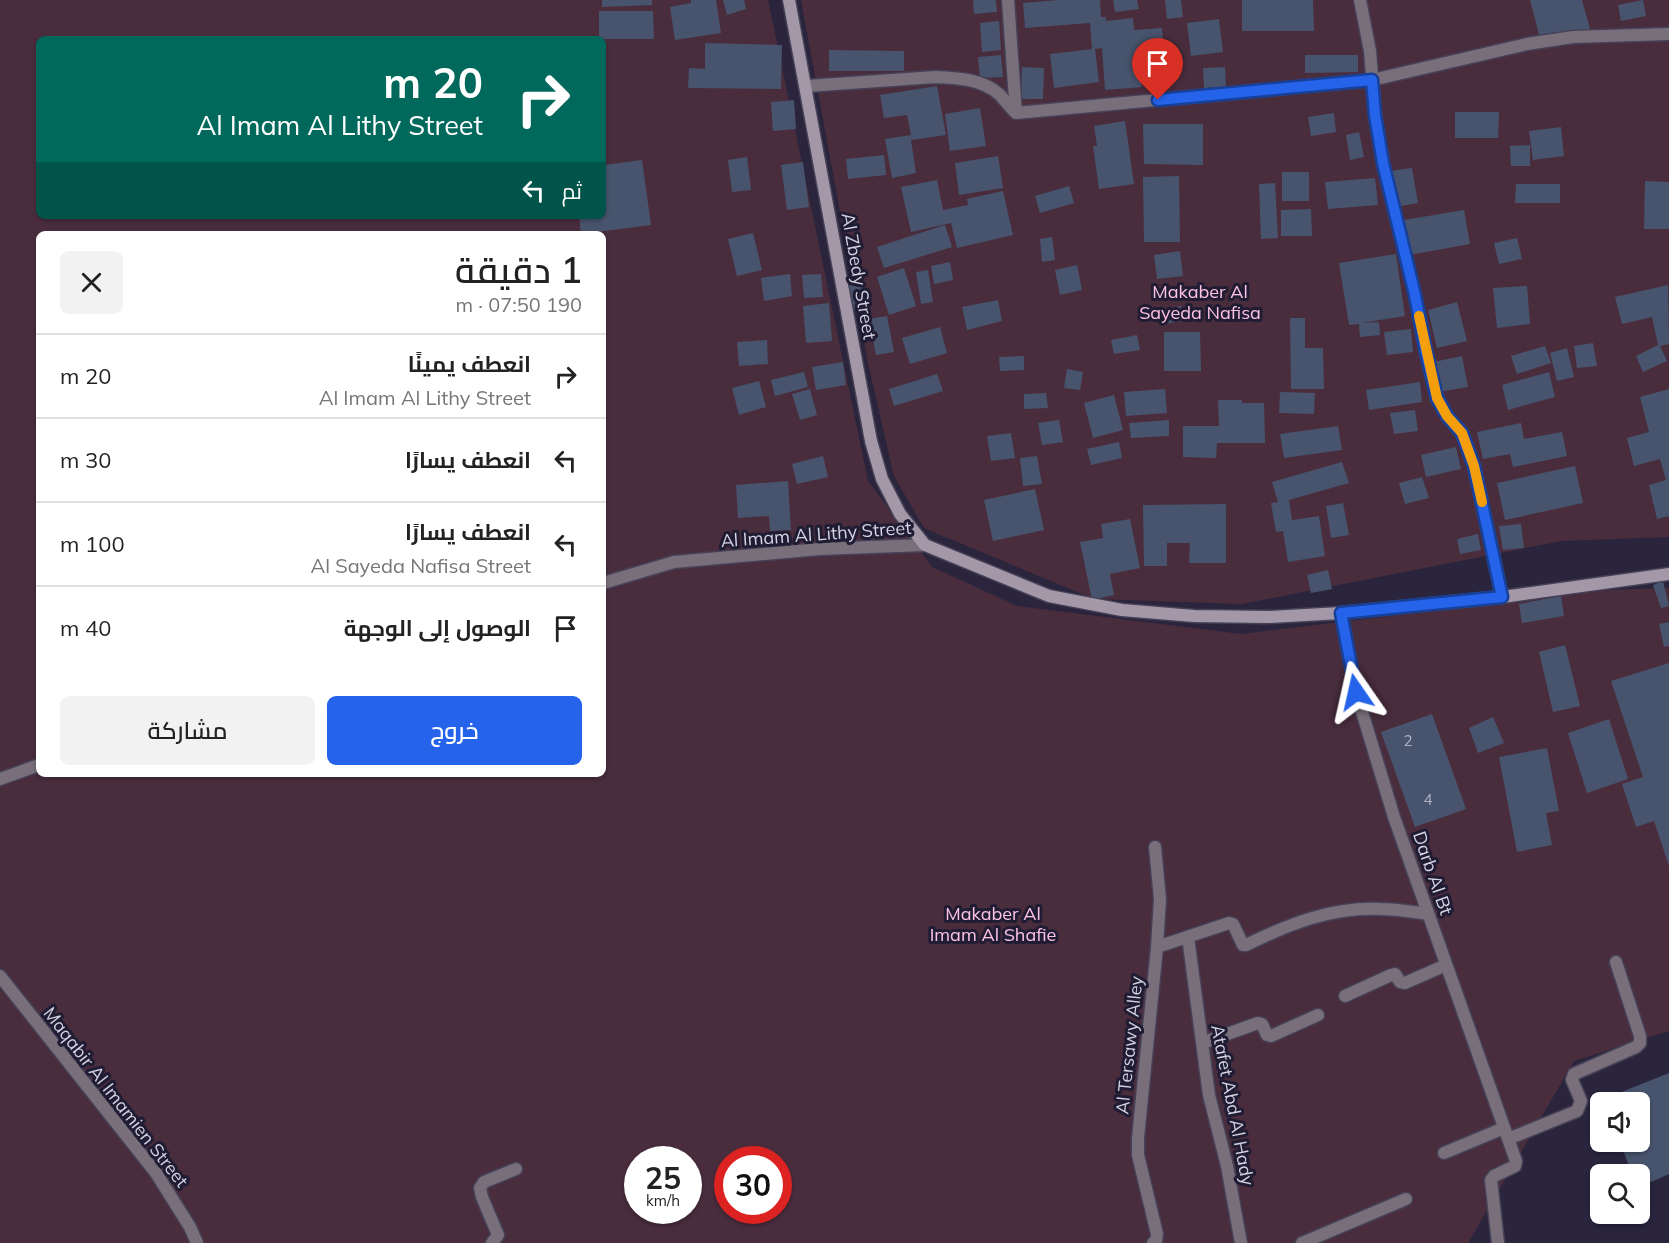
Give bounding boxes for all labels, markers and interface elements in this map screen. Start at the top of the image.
pin [1132,38,1183,100]
icon: arrive [1141,47,1174,80]
text: 20 m [383,56,483,109]
icon: right [504,60,582,138]
text: Al Imam Al Lithy Street [196,108,483,142]
icon: left [517,174,550,207]
text: ثم [562,177,582,205]
street label: Al Zbedy Street [837,211,881,341]
text: 1 دقيقة [455,247,582,292]
button: close [60,251,123,314]
park label: Makaber Al Sayeda Nafisa [1139,280,1261,324]
text: 190 m · 07:50 [456,292,582,317]
text: انعطف يمينًا [408,350,531,378]
icon: right [549,360,582,393]
text: 20 m [60,362,111,390]
text: Al Imam Al Lithy Street [319,385,531,410]
icon: left [549,444,582,477]
text: 30 m [60,446,111,474]
text: انعطف يسارًا [405,446,531,474]
street label: Al Imam Al Lithy Street [720,516,912,552]
text: انعطف يسارًا [405,518,531,546]
icon: left [549,528,582,561]
text: 100 m [60,530,125,558]
text: Al Sayeda Nafisa Street [311,553,531,578]
icon: arrive [549,612,582,645]
text: 40 m [60,614,111,642]
text: الوصول إلى الوجهة [344,614,531,642]
position arrow [1324,660,1388,724]
button: مشاركة [60,696,315,765]
button: خروج [327,696,582,765]
house number: 2 [1403,731,1413,750]
house number: 4 [1423,790,1433,809]
street label: Darb Al Bt [1408,828,1458,918]
park label: Makaber Al Imam Al Shafie [930,902,1056,946]
street label: Al Tersawy Alley [1110,974,1148,1115]
street label: Maqabir Al Imamien Street [38,1002,194,1192]
street label: Atafet Abd Al Hady [1206,1023,1260,1188]
map controls [1590,1092,1650,1224]
button: sound [1590,1092,1650,1152]
speed limit sign: 30 [714,1146,792,1224]
text: 25 [645,1159,681,1197]
button: search [1590,1164,1650,1224]
text: km/h [646,1191,680,1210]

